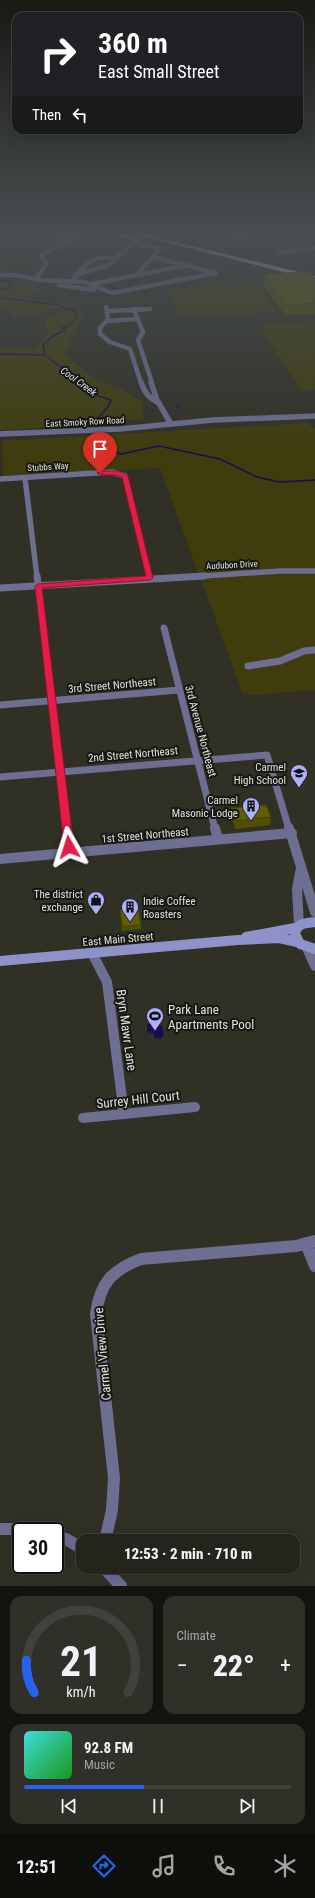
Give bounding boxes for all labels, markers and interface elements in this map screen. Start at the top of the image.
text: 360 m [98,27,168,60]
icon: right [32,28,84,80]
text: East Small Street [98,61,219,82]
icon: left [69,104,91,126]
text: Then [32,106,61,124]
water label: Cool Creek [59,365,99,398]
street label: East Smoky Row Road [45,415,125,429]
pin [83,432,117,473]
icon: arrive [89,438,111,460]
street label: Stubbs Way [27,461,69,473]
street label: Audubon Drive [206,559,258,571]
street label: 3rd Street Northeast [68,675,157,696]
street label: 3rd Avenue Northeast [182,684,219,778]
street label: 2nd Street Northeast [88,744,179,765]
place label: Carmel High School [234,761,286,787]
school or university icon: Carmel High School [289,763,309,788]
place label: Carmel Masonic Lodge [172,794,238,820]
building icon: Carmel Masonic Lodge [241,796,261,821]
street label: 1st Street Northeast [101,825,189,846]
position arrow [48,826,90,868]
place label: The district exchange [34,888,83,914]
shop icon: The district exchange [86,890,106,915]
place label: Indie Coffee Roasters [143,895,196,921]
building icon: Indie Coffee Roasters [120,897,140,922]
street label: East Main Street [82,930,154,949]
street label: Bryn Mawr Lane [113,988,140,1072]
place label: Park Lane Apartments Pool [168,1002,254,1032]
sports icon: Park Lane Apartments Pool [145,1006,165,1031]
street label: Surrey Hill Court [96,1088,181,1111]
street label: Carmel View Drive [91,1307,114,1401]
speed limit sign: 30 [12,1522,64,1574]
text: 12:53 · 2 min · 710 m [124,1545,252,1563]
text: Climate [177,1628,216,1643]
text: 21 [60,1637,102,1686]
text: 22° [213,1648,255,1683]
text: − [177,1653,188,1678]
text: + [280,1653,291,1678]
text: km/h [67,1684,96,1700]
text: 92.8 FM [84,1739,133,1757]
text: Music [84,1757,115,1772]
icon: previous [58,1795,80,1817]
icon: pause [147,1795,169,1817]
icon: next [236,1795,258,1817]
icon: directions [90,1852,118,1880]
icon: music [150,1852,178,1880]
icon: phone [210,1852,238,1880]
icon: climate [271,1852,299,1880]
text: 12:51 [16,1856,57,1877]

